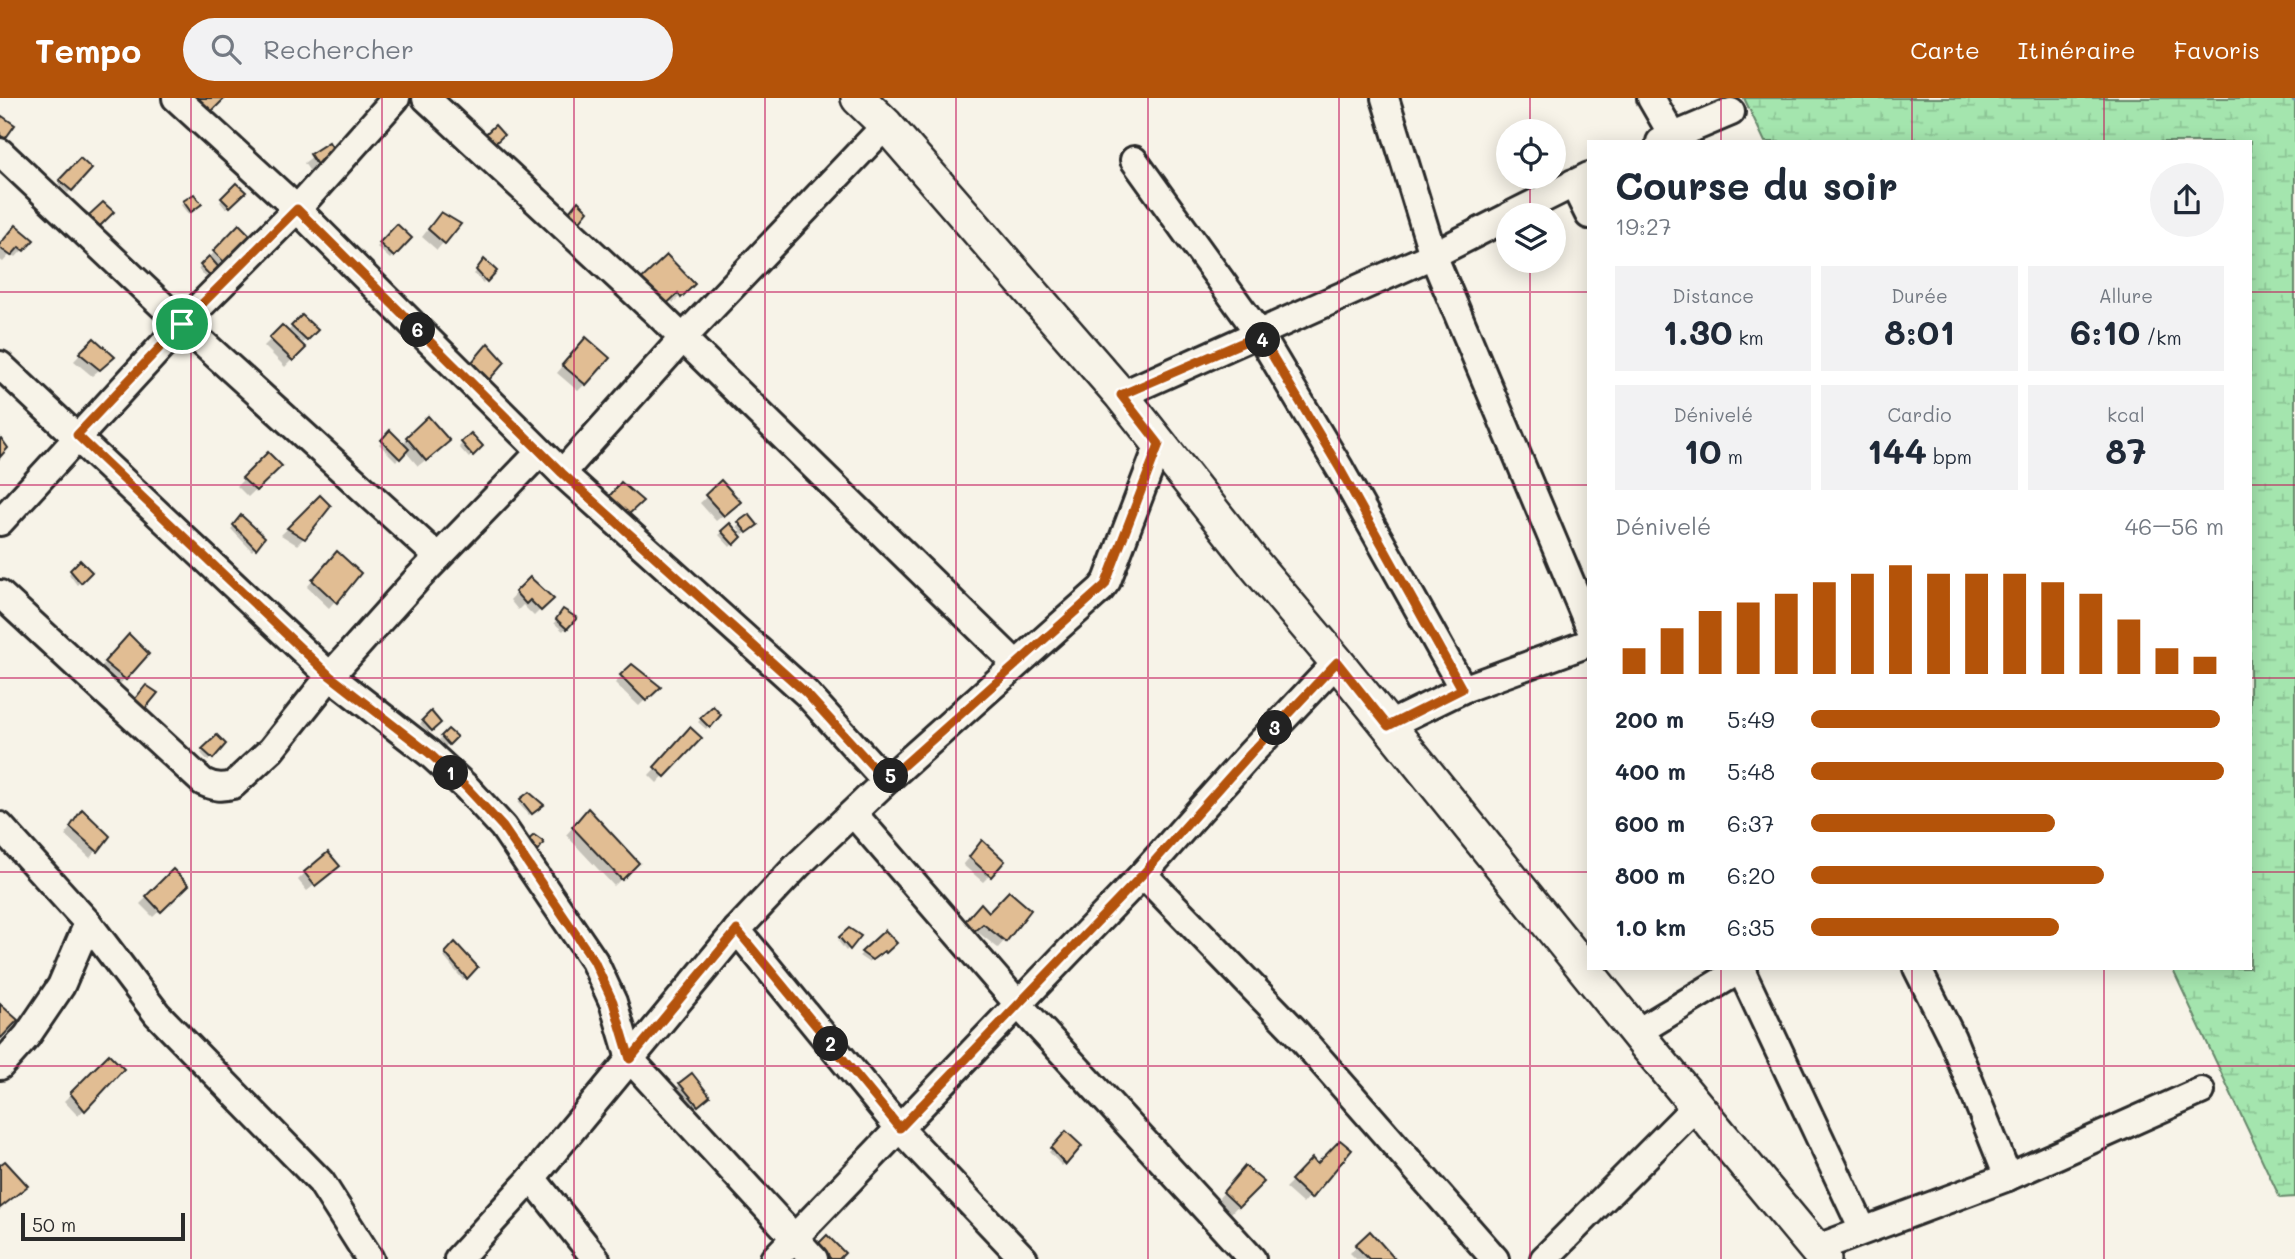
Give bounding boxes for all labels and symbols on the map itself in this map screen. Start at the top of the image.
pin [152,294,212,354]
pin: 6 [400,313,436,348]
pin: 4 [1246,322,1280,358]
pin: 3 [1258,710,1292,746]
pin: 1 [434,756,468,790]
pin: 5 [874,758,908,794]
pin: 2 [814,1026,848,1062]
scale bar [21,1210,186,1242]

